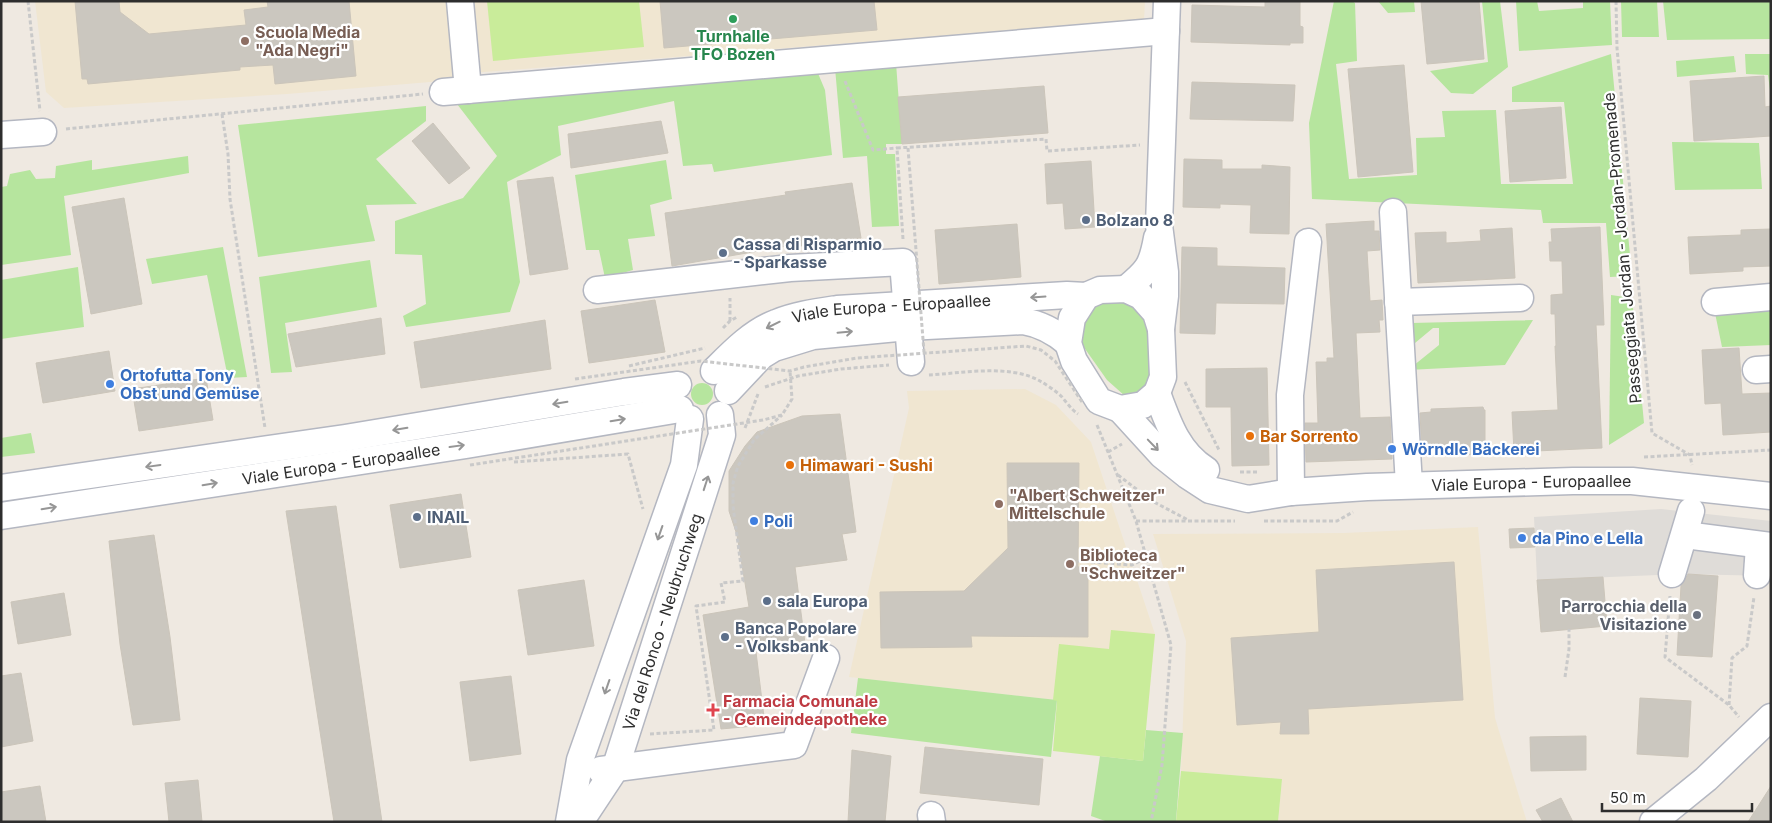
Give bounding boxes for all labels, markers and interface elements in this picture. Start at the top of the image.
marker: Turnhalle TFO Bozen [727,13,739,25]
place label: Scuola Media "Ada Negri" [255,22,360,60]
place label: Turnhalle TFO Bozen [691,26,775,64]
marker: Scuola Media "Ada Negri" [239,35,251,47]
street label: Passeggiata Jordan - Jordan-Promenade [1598,92,1646,404]
place label: Bolzano 8 [1096,210,1173,230]
marker: Bolzano 8 [1080,214,1092,226]
place label: Cassa di Risparmio - Sparkasse [733,234,882,272]
marker: Cassa di Risparmio - Sparkasse [717,247,729,259]
street label: Viale Europa - Europaallee [790,290,992,327]
one-way arrow [1030,292,1046,302]
one-way arrow [766,321,781,330]
one-way arrow [837,328,853,337]
place label: Ortofutta Tony Obst und Gemüse [120,365,259,403]
marker: Ortofutta Tony Obst und Gemüse [104,378,116,390]
one-way arrow [553,398,569,408]
one-way arrow [609,414,625,424]
one-way arrow [392,424,408,434]
place label: Bar Sorrento [1260,426,1358,446]
marker: Bar Sorrento [1244,430,1256,442]
street label: Viale Europa - Europaallee [241,439,441,489]
one-way arrow [1147,439,1159,451]
place label: Wörndle Bäckerei [1402,439,1540,459]
one-way arrow [449,441,465,451]
marker: Wörndle Bäckerei [1386,443,1398,455]
place label: Himawari - Sushi [800,455,933,475]
marker: Himawari - Sushi [784,459,796,471]
one-way arrow [145,461,161,471]
street label: Viale Europa - Europaallee [1431,471,1631,495]
one-way arrow [702,475,712,491]
one-way arrow [202,478,218,488]
place label: "Albert Schweitzer" Mittelschule [1009,485,1166,523]
marker: "Albert Schweitzer" Mittelschule [993,498,1005,510]
one-way arrow [41,503,57,513]
place label: INAIL [427,507,469,527]
marker: INAIL [411,511,423,523]
street label: Via del Ronco - Neubruchweg [618,511,706,733]
place label: Poli [764,511,793,531]
marker: Poli [748,515,760,527]
one-way arrow [655,525,664,541]
place label: da Pino e Lella [1532,528,1643,548]
marker: da Pino e Lella [1516,532,1528,544]
place label: Biblioteca "Schweitzer" [1080,545,1186,583]
marker: Biblioteca "Schweitzer" [1064,558,1076,570]
place label: sala Europa [777,591,868,611]
marker: sala Europa [761,595,773,607]
place label: Parrocchia della Visitazione [1561,596,1687,634]
marker: Parrocchia della Visitazione [1691,609,1703,621]
place label: Banca Popolare - Volksbank [735,618,857,656]
marker: Banca Popolare - Volksbank [719,631,731,643]
one-way arrow [602,679,611,694]
place label: Farmacia Comunale - Gemeindeapotheke [723,691,887,729]
marker: Farmacia Comunale - Gemeindeapotheke [707,704,719,716]
scale bar [1602,780,1752,812]
text: 50 m [1610,788,1646,807]

